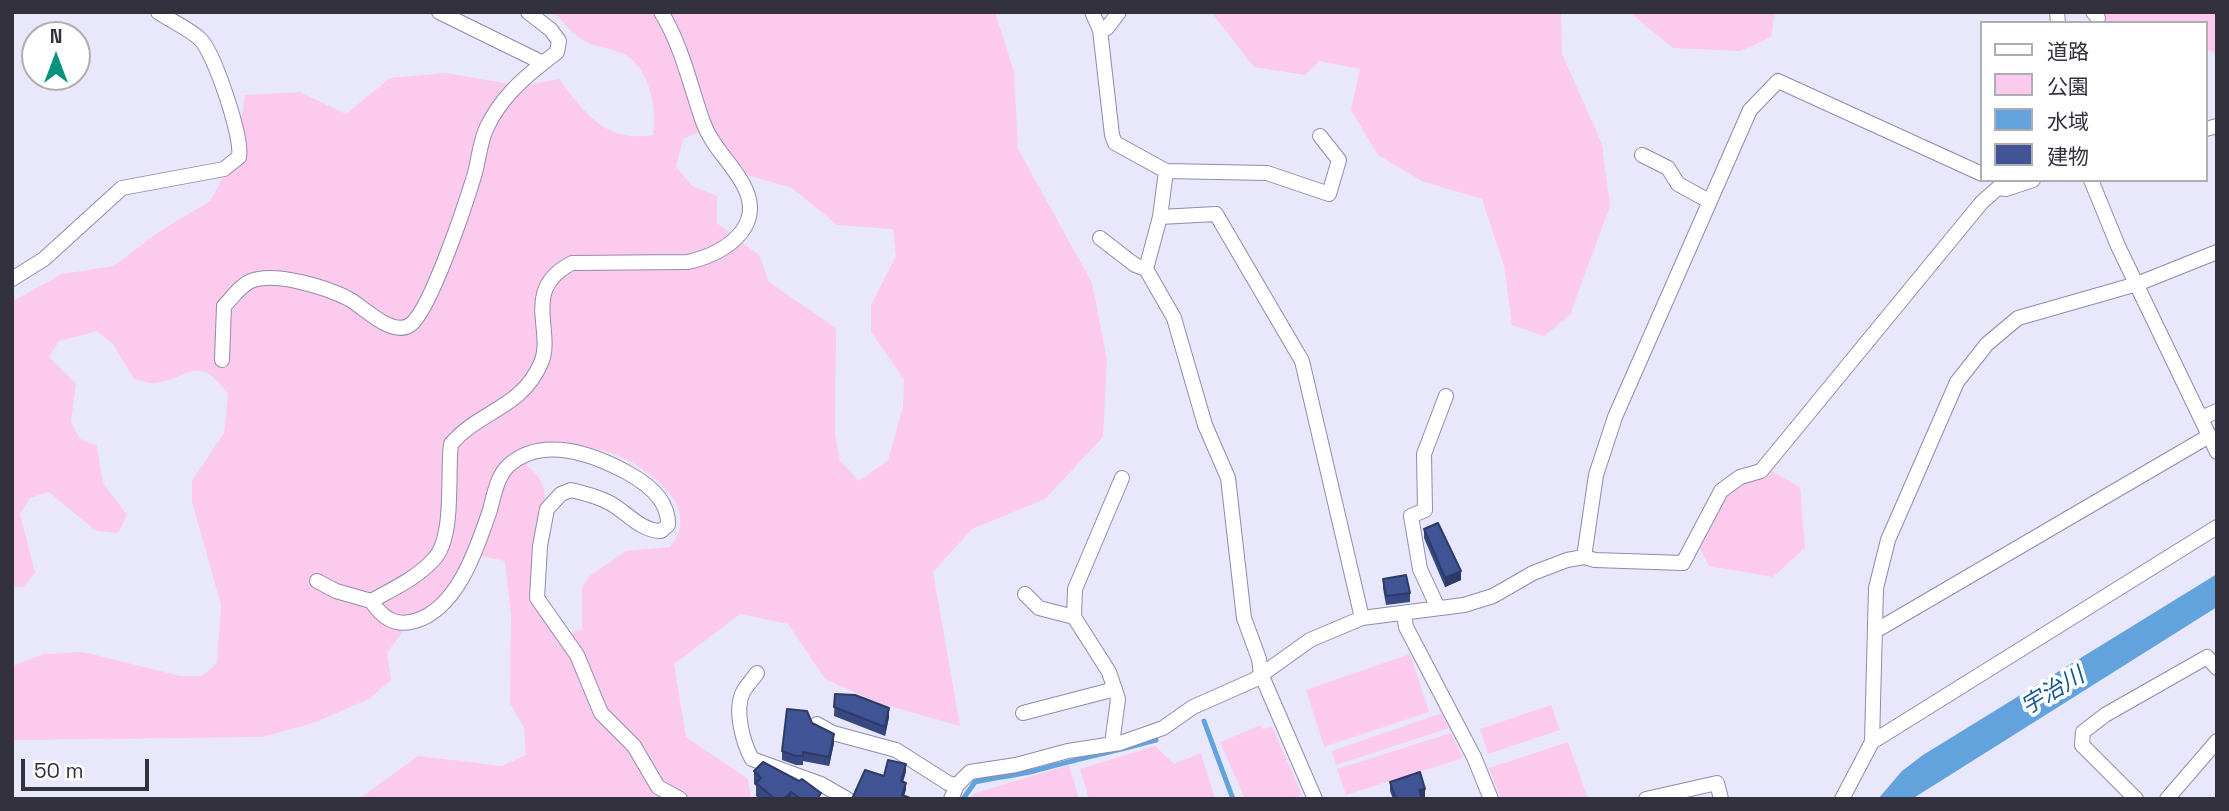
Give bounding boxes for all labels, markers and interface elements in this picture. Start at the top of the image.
north arrow [21,21,91,91]
legend [1980,21,2208,182]
text: N [50,24,62,49]
text: 道路 [2047,38,2089,65]
text: 公園 [2047,73,2089,100]
text: 水域 [2047,108,2089,135]
text: 建物 [2047,143,2089,170]
water label: 宇治川 [2016,662,2090,722]
scale bar [24,744,152,788]
text: 50 m [34,757,84,784]

